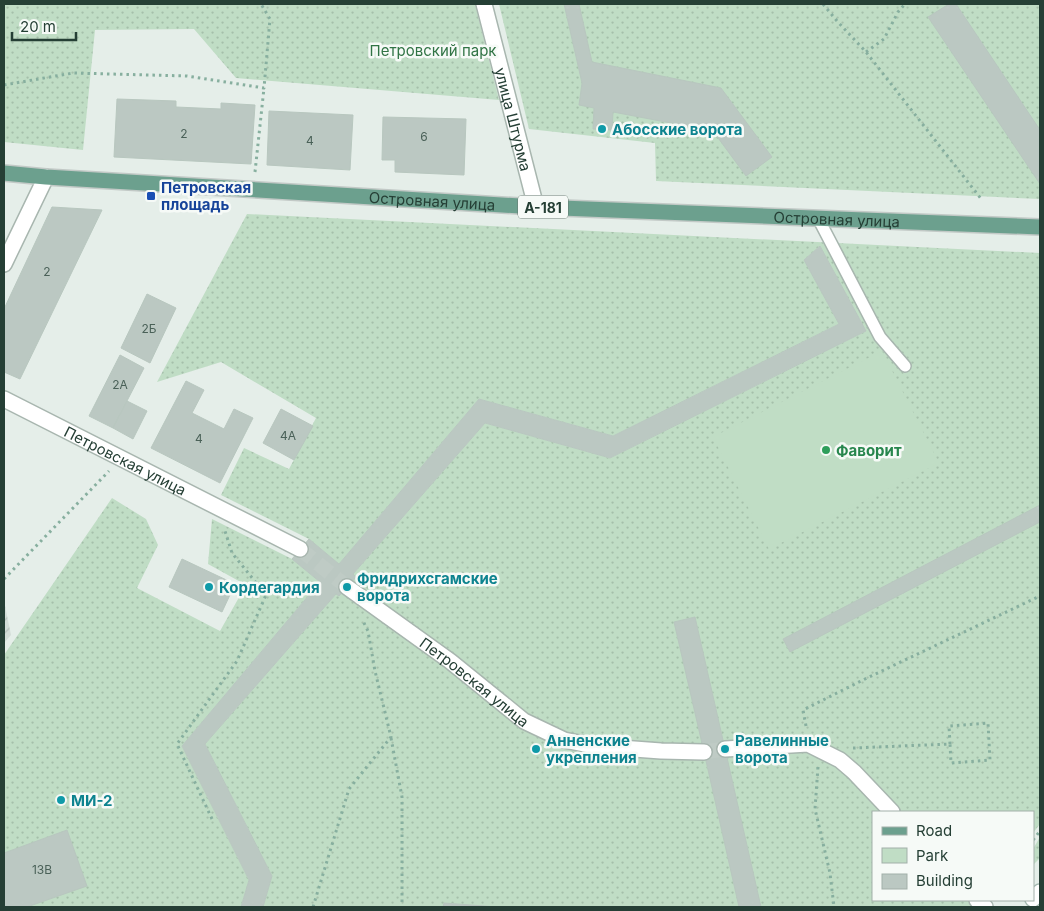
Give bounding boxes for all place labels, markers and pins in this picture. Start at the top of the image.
place label: Абосские ворота [612,120,742,139]
marker: Абосские ворота [596,123,608,135]
place label: Петровская площадь [161,178,251,214]
marker: Петровская площадь [145,190,157,202]
place label: Фаворит [836,441,902,460]
marker: Фаворит [820,444,832,456]
place label: Фридрихсгамские ворота [357,569,498,605]
place label: Кордегардия [219,578,320,597]
marker: Кордегардия [203,581,215,593]
marker: Фридрихсгамские ворота [341,581,353,593]
place label: Анненские укрепления [546,731,637,767]
place label: Равелинные ворота [735,731,829,767]
marker: Анненские укрепления [530,743,542,755]
marker: Равелинные ворота [719,743,731,755]
place label: МИ-2 [71,791,113,810]
marker: МИ-2 [55,794,67,806]

